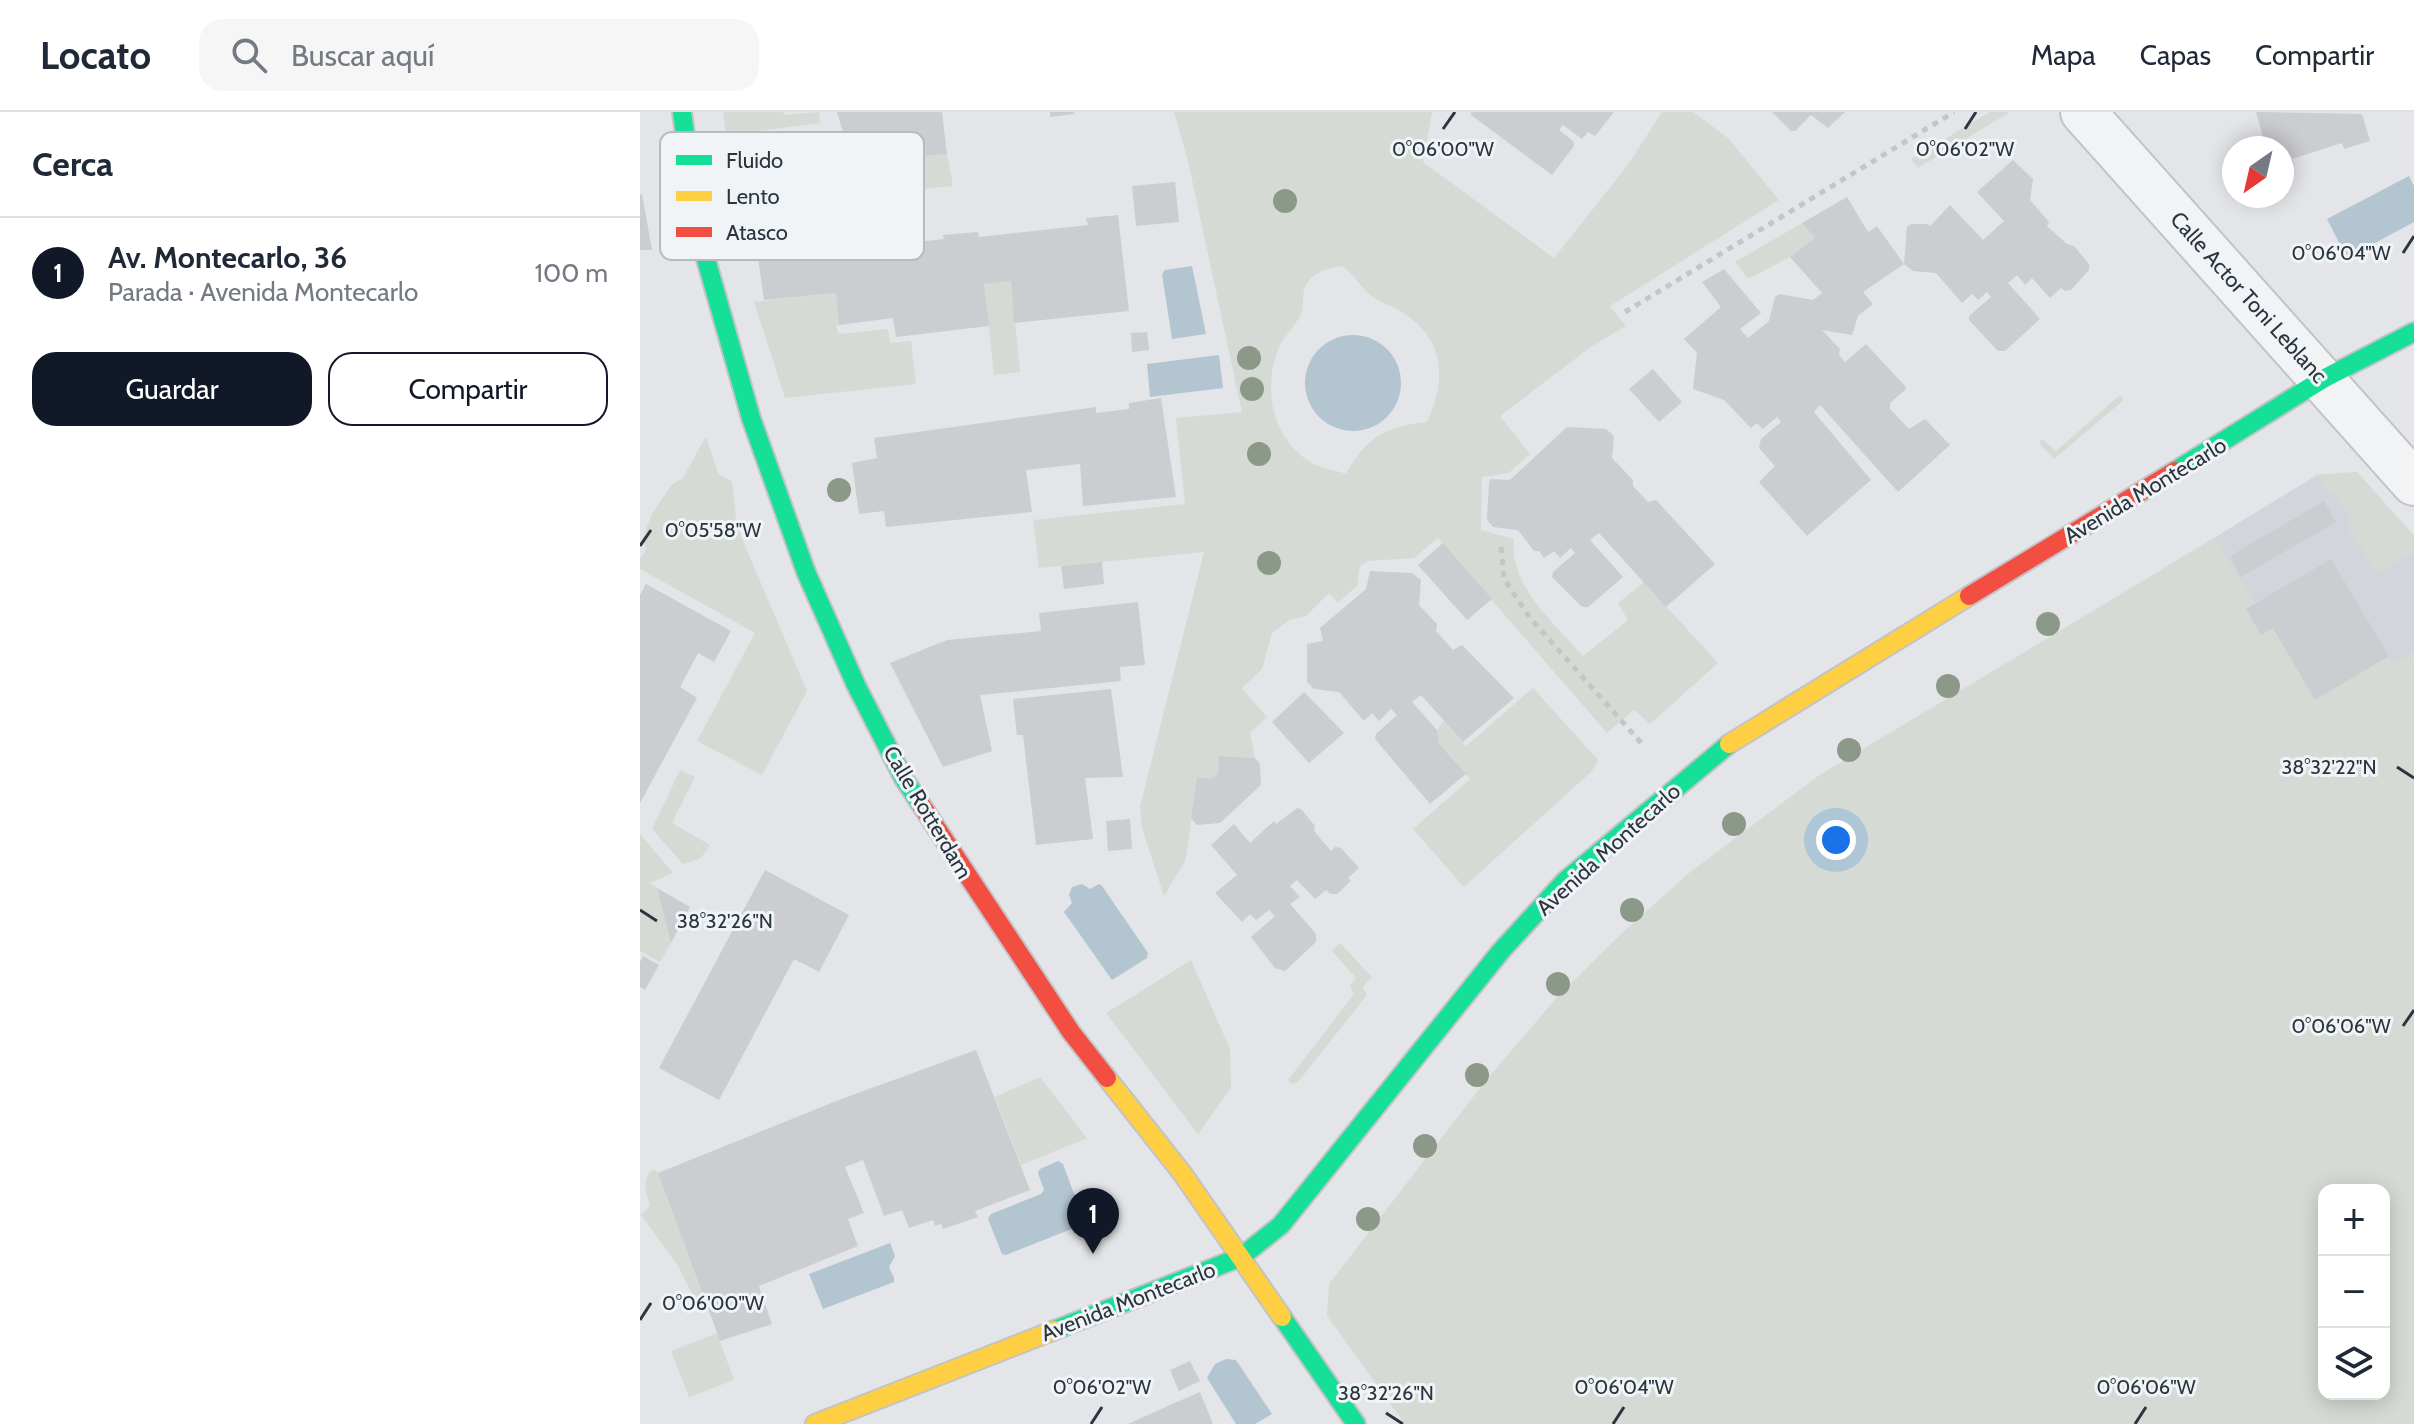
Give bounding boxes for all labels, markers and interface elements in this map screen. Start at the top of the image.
search box [199,19,759,91]
text: Locato [40,32,151,79]
icon: search [227,33,271,77]
text: Buscar aquí [291,37,434,74]
text: Mapa [2031,38,2096,72]
text: Capas [2140,38,2211,72]
text: Compartir [2255,38,2374,72]
legend [660,132,924,260]
north arrow [2222,136,2294,208]
text: 0°06'00"W [1392,137,1494,161]
text: 0°06'02"W [1916,137,2014,161]
text: Cerca [32,143,113,185]
text: Fluido [726,147,783,174]
text: Lento [726,183,780,210]
street label: Calle Actor Toni Leblanc [2164,206,2333,389]
text: Atasco [726,219,788,246]
text: Av. Montecarlo, 36 [108,239,347,276]
text: 0°06'04"W [2291,241,2391,265]
text: 1 [53,257,63,289]
text: 100 m [535,257,608,289]
text: Parada · Avenida Montecarlo [108,276,418,308]
button: Guardar [32,352,312,426]
button: Compartir [328,352,608,426]
street label: Avenida Montecarlo [2059,431,2231,550]
text: 0°05'58"W [665,518,761,542]
street label: Calle Rotterdam [877,741,978,884]
text: 38°32'22"N [2282,755,2376,779]
street label: Avenida Montecarlo [1531,778,1686,921]
your location [1816,820,1856,860]
text: 38°32'26"N [677,909,773,933]
text: 0°06'06"W [2291,1014,2391,1038]
map controls [2318,1184,2390,1400]
button: + [2318,1184,2390,1256]
pin: 1 [1067,1188,1119,1254]
street label: Avenida Montecarlo [1037,1256,1219,1347]
button: − [2318,1256,2390,1328]
text: 0°06'00"W [662,1291,764,1315]
button: layers [2318,1328,2390,1400]
text: 0°06'02"W [1053,1375,1151,1399]
text: 0°06'04"W [1574,1375,1674,1399]
text: 0°06'06"W [2096,1375,2196,1399]
text: 38°32'26"N [1338,1381,1434,1405]

